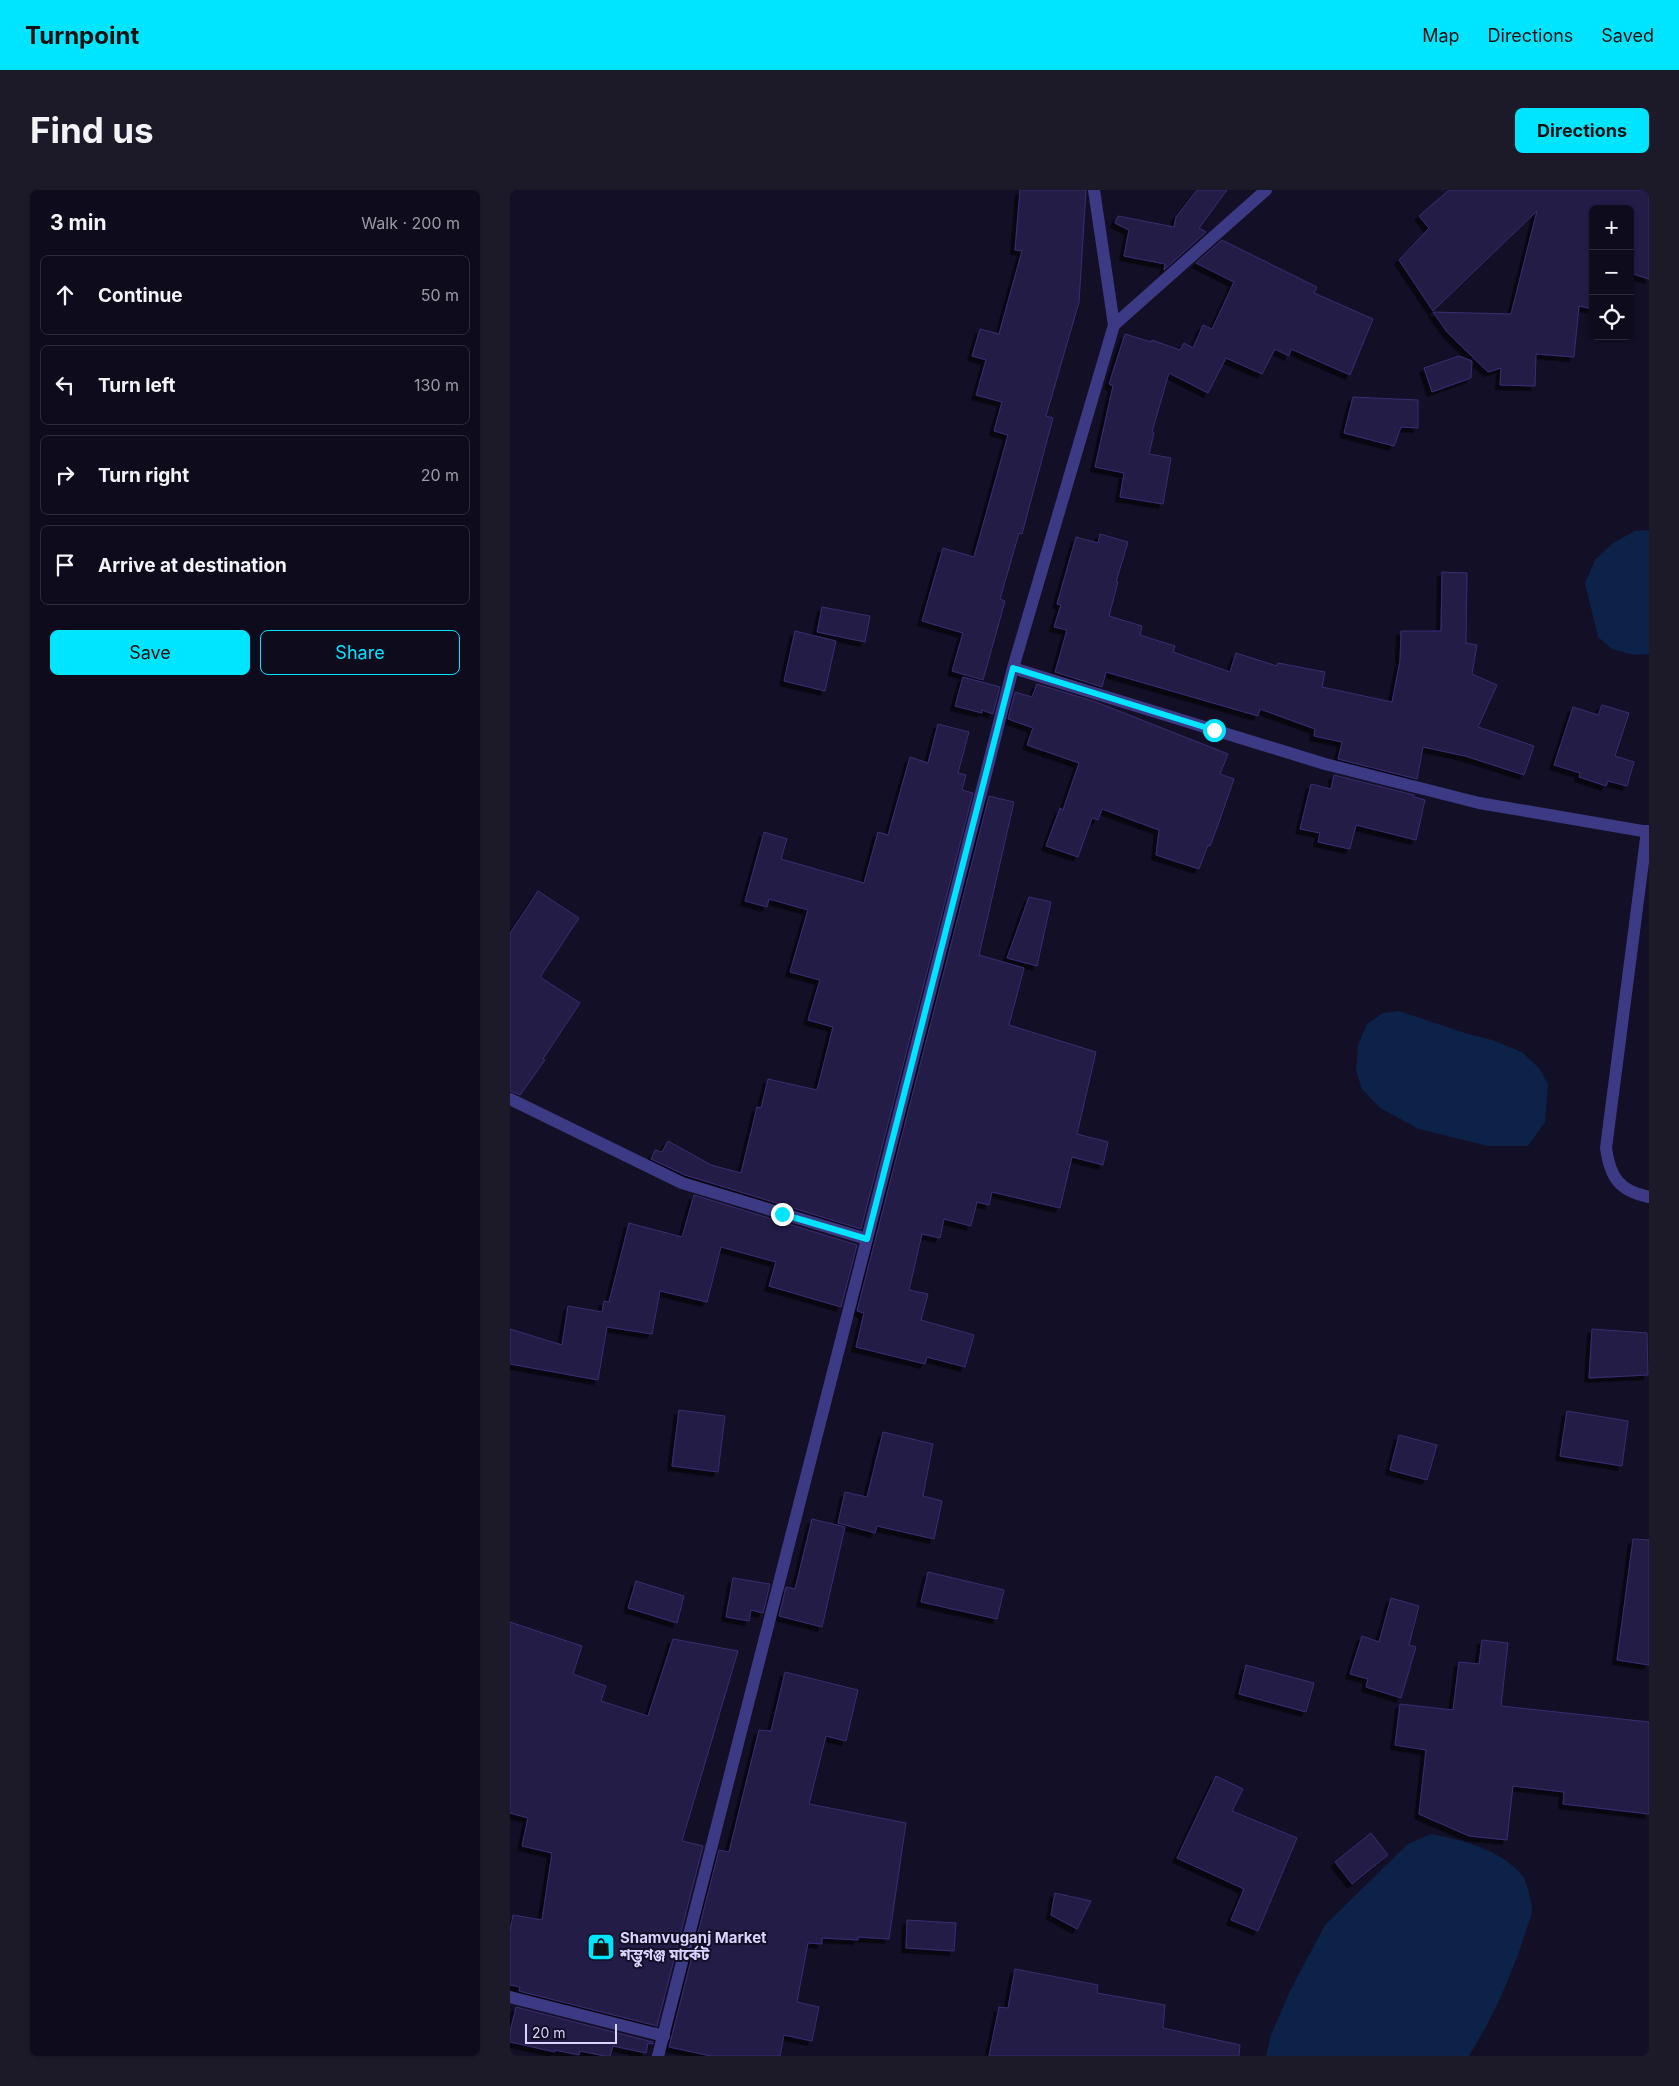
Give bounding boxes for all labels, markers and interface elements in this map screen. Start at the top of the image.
text: Turnpoint [25,21,139,50]
text: Map [1422,25,1460,46]
text: Directions [1488,25,1573,46]
text: Saved [1601,25,1654,46]
button: Directions [1515,108,1649,153]
text: Find us [30,109,154,151]
map controls [1589,205,1634,340]
button: + [1589,205,1634,250]
text: 3 min [50,210,106,235]
text: Walk · 200 m [361,213,460,233]
button: − [1589,250,1634,295]
icon: ahead [51,281,79,309]
text: Continue [98,284,183,307]
text: 50 m [421,285,459,305]
button: locate [1589,295,1634,340]
icon: left [51,371,79,399]
text: Turn left [98,374,176,397]
text: 130 m [414,375,459,395]
icon: right [51,461,79,489]
text: Turn right [98,464,189,487]
text: 20 m [421,465,459,485]
icon: arrive [51,551,79,579]
text: Arrive at destination [98,554,287,577]
button: Save [50,630,250,675]
button: Share [260,630,460,675]
route start [1203,719,1226,742]
route end [771,1203,794,1226]
place label: Shamvuganj Market শম্ভুগঞ্জ মার্কেট [619,1928,767,1968]
shop icon: Shamvuganj Market শম্ভুগঞ্জ মার্কেট [586,1932,616,1962]
scale bar [525,2021,618,2044]
text: 20 m [532,2024,566,2041]

